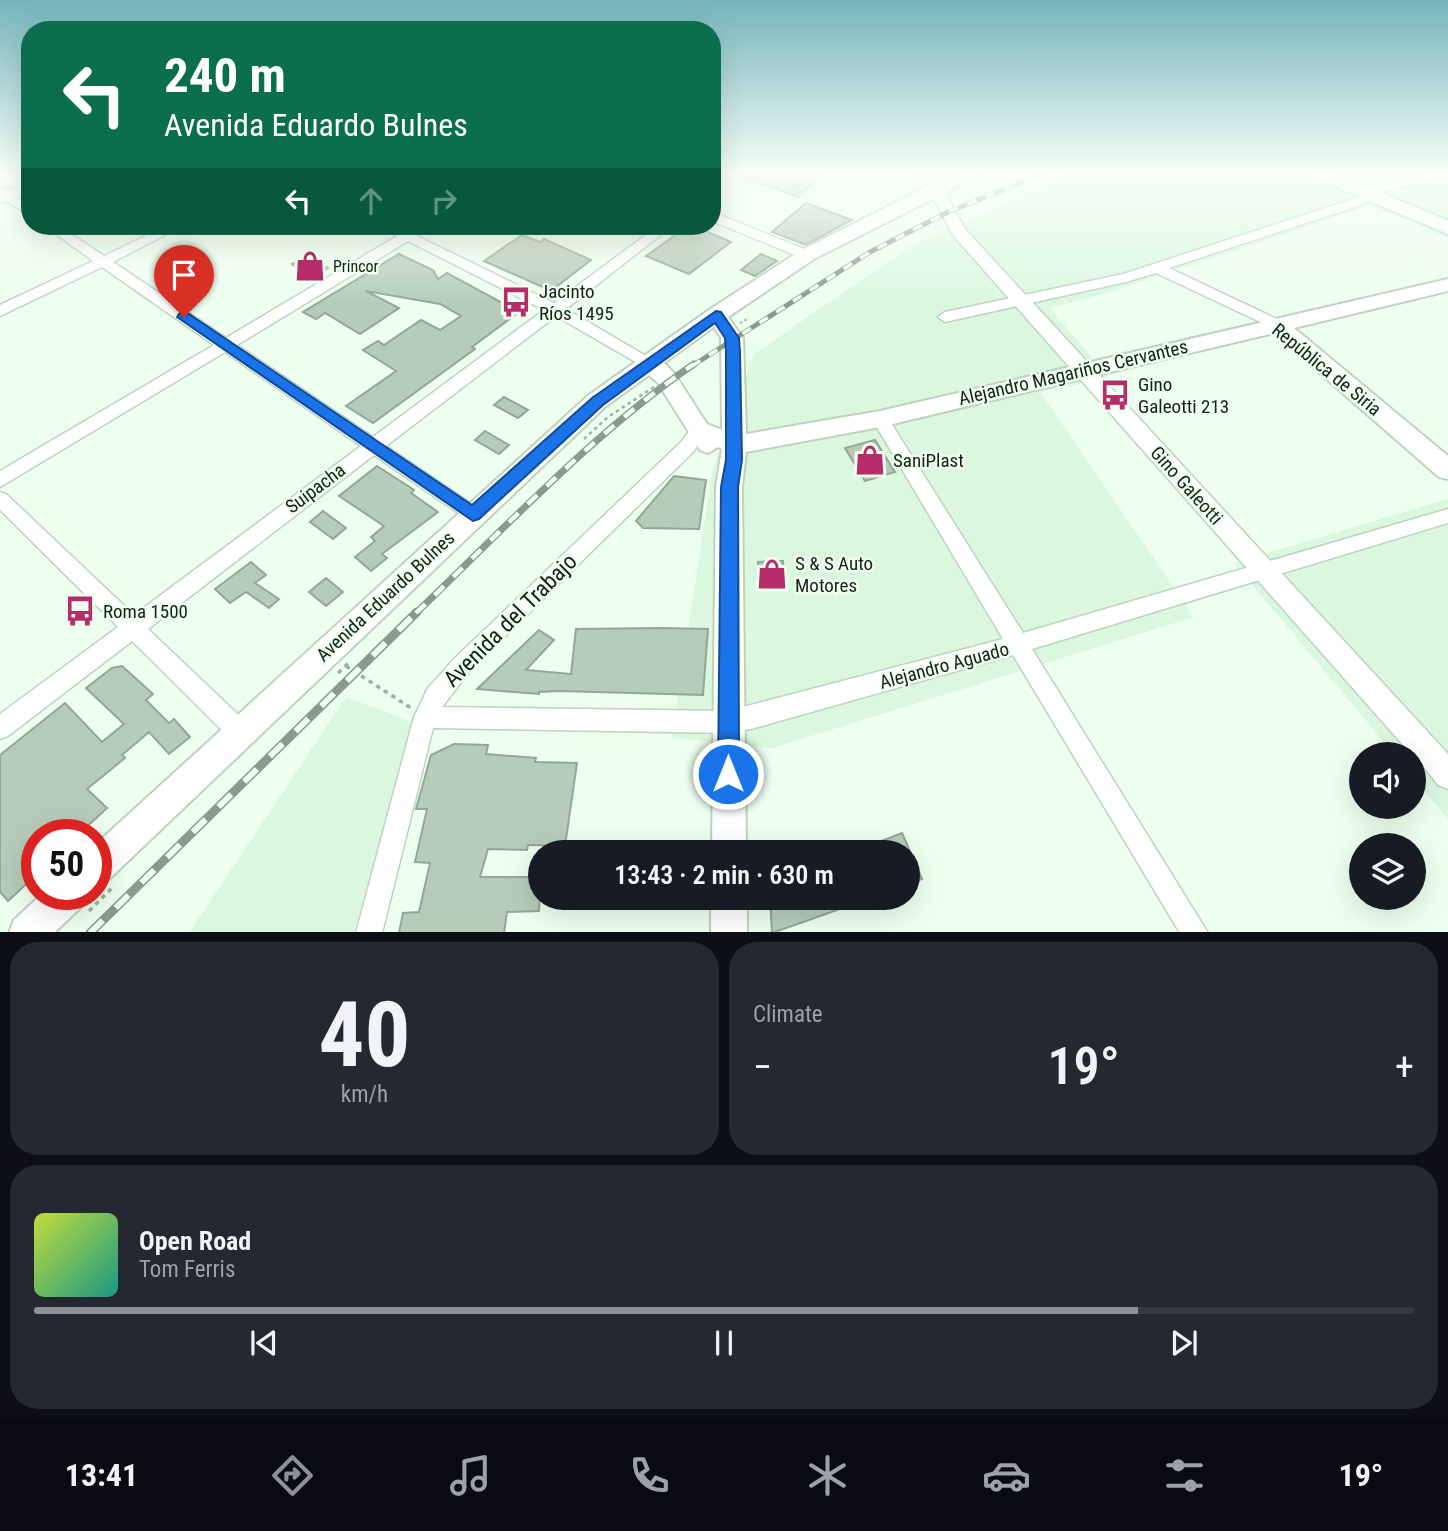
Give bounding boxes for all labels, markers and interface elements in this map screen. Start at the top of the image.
text: 240 m [164,47,286,104]
icon: left [49,49,140,140]
text: Avenida Eduardo Bulnes [164,106,468,144]
icon: left [279,182,317,220]
icon: ahead [352,182,390,220]
icon: right [425,182,463,220]
pin [154,245,214,317]
shop icon: Princor [293,249,327,283]
icon: arrive [165,256,203,294]
place label: Princor [333,257,379,276]
place label: Jacinto Ríos 1495 [539,280,614,325]
bus stop icon: Jacinto Ríos 1495 [499,285,533,319]
street label: República de Siria [1267,318,1386,421]
street label: Alejandro Magariños Cervantes [956,335,1190,410]
place label: Gino Galeotti 213 [1138,373,1229,418]
bus stop icon: Gino Galeotti 213 [1098,378,1132,412]
street label: Gino Galeotti [1145,441,1228,529]
shop icon: SaniPlast [853,443,887,477]
place label: SaniPlast [893,449,964,472]
street label: Suipacha [281,458,350,518]
street label: Avenida Eduardo Bulnes [312,526,459,666]
street label: Avenida del Trabajo [438,548,583,693]
place label: S & S Auto Motores [795,552,873,597]
shop icon: S & S Auto Motores [755,557,789,591]
bus stop icon: Roma 1500 [63,594,97,628]
place label: Roma 1500 [103,600,188,623]
street label: Alejandro Aguado [877,637,1011,694]
position arrow [691,737,765,811]
map controls [1349,742,1426,910]
button: sound [1349,742,1426,819]
speed limit sign: 50 [21,819,112,910]
button: layers [1349,833,1426,910]
text: 13:43 · 2 min · 630 m [614,860,834,890]
text: 40 [319,982,410,1088]
text: Climate [753,1001,823,1028]
text: 19° [1047,1036,1120,1097]
text: − [753,1045,772,1089]
text: + [1395,1045,1414,1089]
text: km/h [341,1081,388,1108]
text: Open Road [139,1226,251,1256]
text: Tom Ferris [139,1256,235,1283]
icon: previous [245,1324,283,1362]
icon: pause [705,1324,743,1362]
icon: next [1165,1324,1203,1362]
icon: directions [268,1451,317,1500]
icon: music [446,1451,495,1500]
icon: phone [625,1451,674,1500]
icon: climate [803,1451,852,1500]
icon: car [982,1451,1031,1500]
icon: filters [1160,1451,1209,1500]
text: 13:41 [65,1456,138,1494]
text: 19° [1338,1456,1383,1494]

